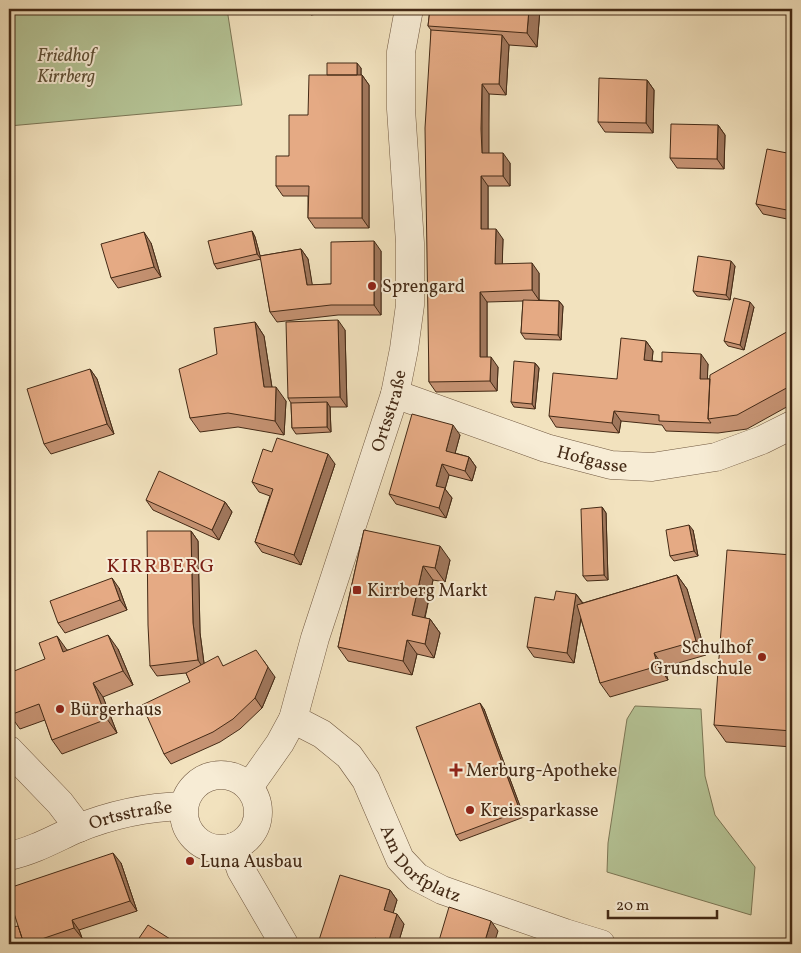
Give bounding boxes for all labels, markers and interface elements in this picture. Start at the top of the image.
park label: Friedhof Kirrberg [37,44,99,90]
place label: Sprengard [382,275,465,300]
marker: Sprengard [366,280,378,292]
street label: Ortsstraße [366,368,414,456]
street label: Hofgasse [554,440,628,480]
district label: KIRRBERG [107,553,215,581]
place label: Kirrberg Markt [367,579,488,604]
marker: Kirrberg Markt [351,584,363,596]
place label: Schulhof Grundschule [650,636,754,682]
marker: Schulhof Grundschule [756,651,768,663]
place label: Bürgerhaus [70,698,162,723]
marker: Bürgerhaus [54,703,66,715]
place label: Merburg-Apotheke [466,759,617,784]
marker: Merburg-Apotheke [450,764,462,776]
street label: Ortsstraße [86,796,173,837]
place label: Kreissparkasse [480,799,599,824]
marker: Kreissparkasse [464,804,476,816]
street label: Am Dorfplatz [373,822,464,910]
place label: Luna Ausbau [200,850,303,875]
marker: Luna Ausbau [184,855,196,867]
scale bar [608,888,717,920]
text: 20 m [616,896,649,917]

